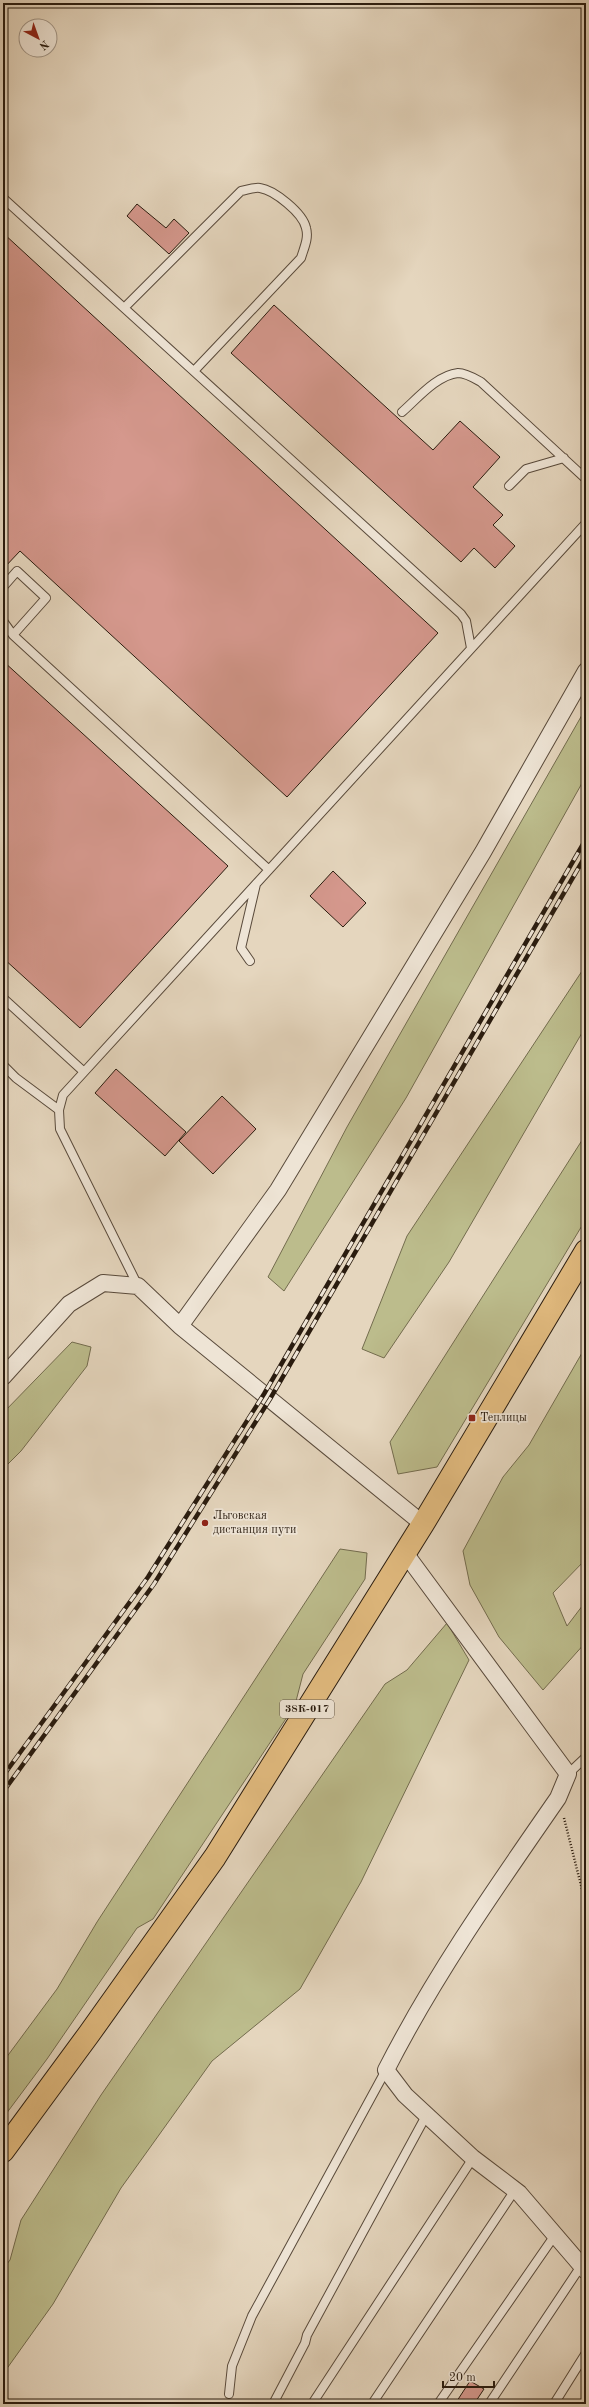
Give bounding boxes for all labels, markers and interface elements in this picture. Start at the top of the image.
north arrow [18,18,58,58]
text: N [36,38,50,52]
place label: Теплицы [480,1412,527,1424]
marker: Теплицы [467,1413,477,1423]
place label: Льговская дистанция пути [213,1510,296,1536]
marker: Льговская дистанция пути [200,1518,210,1528]
road number: 38К-017 [280,1700,334,1718]
scale bar [443,2363,494,2389]
text: 20 m [449,2372,476,2384]

